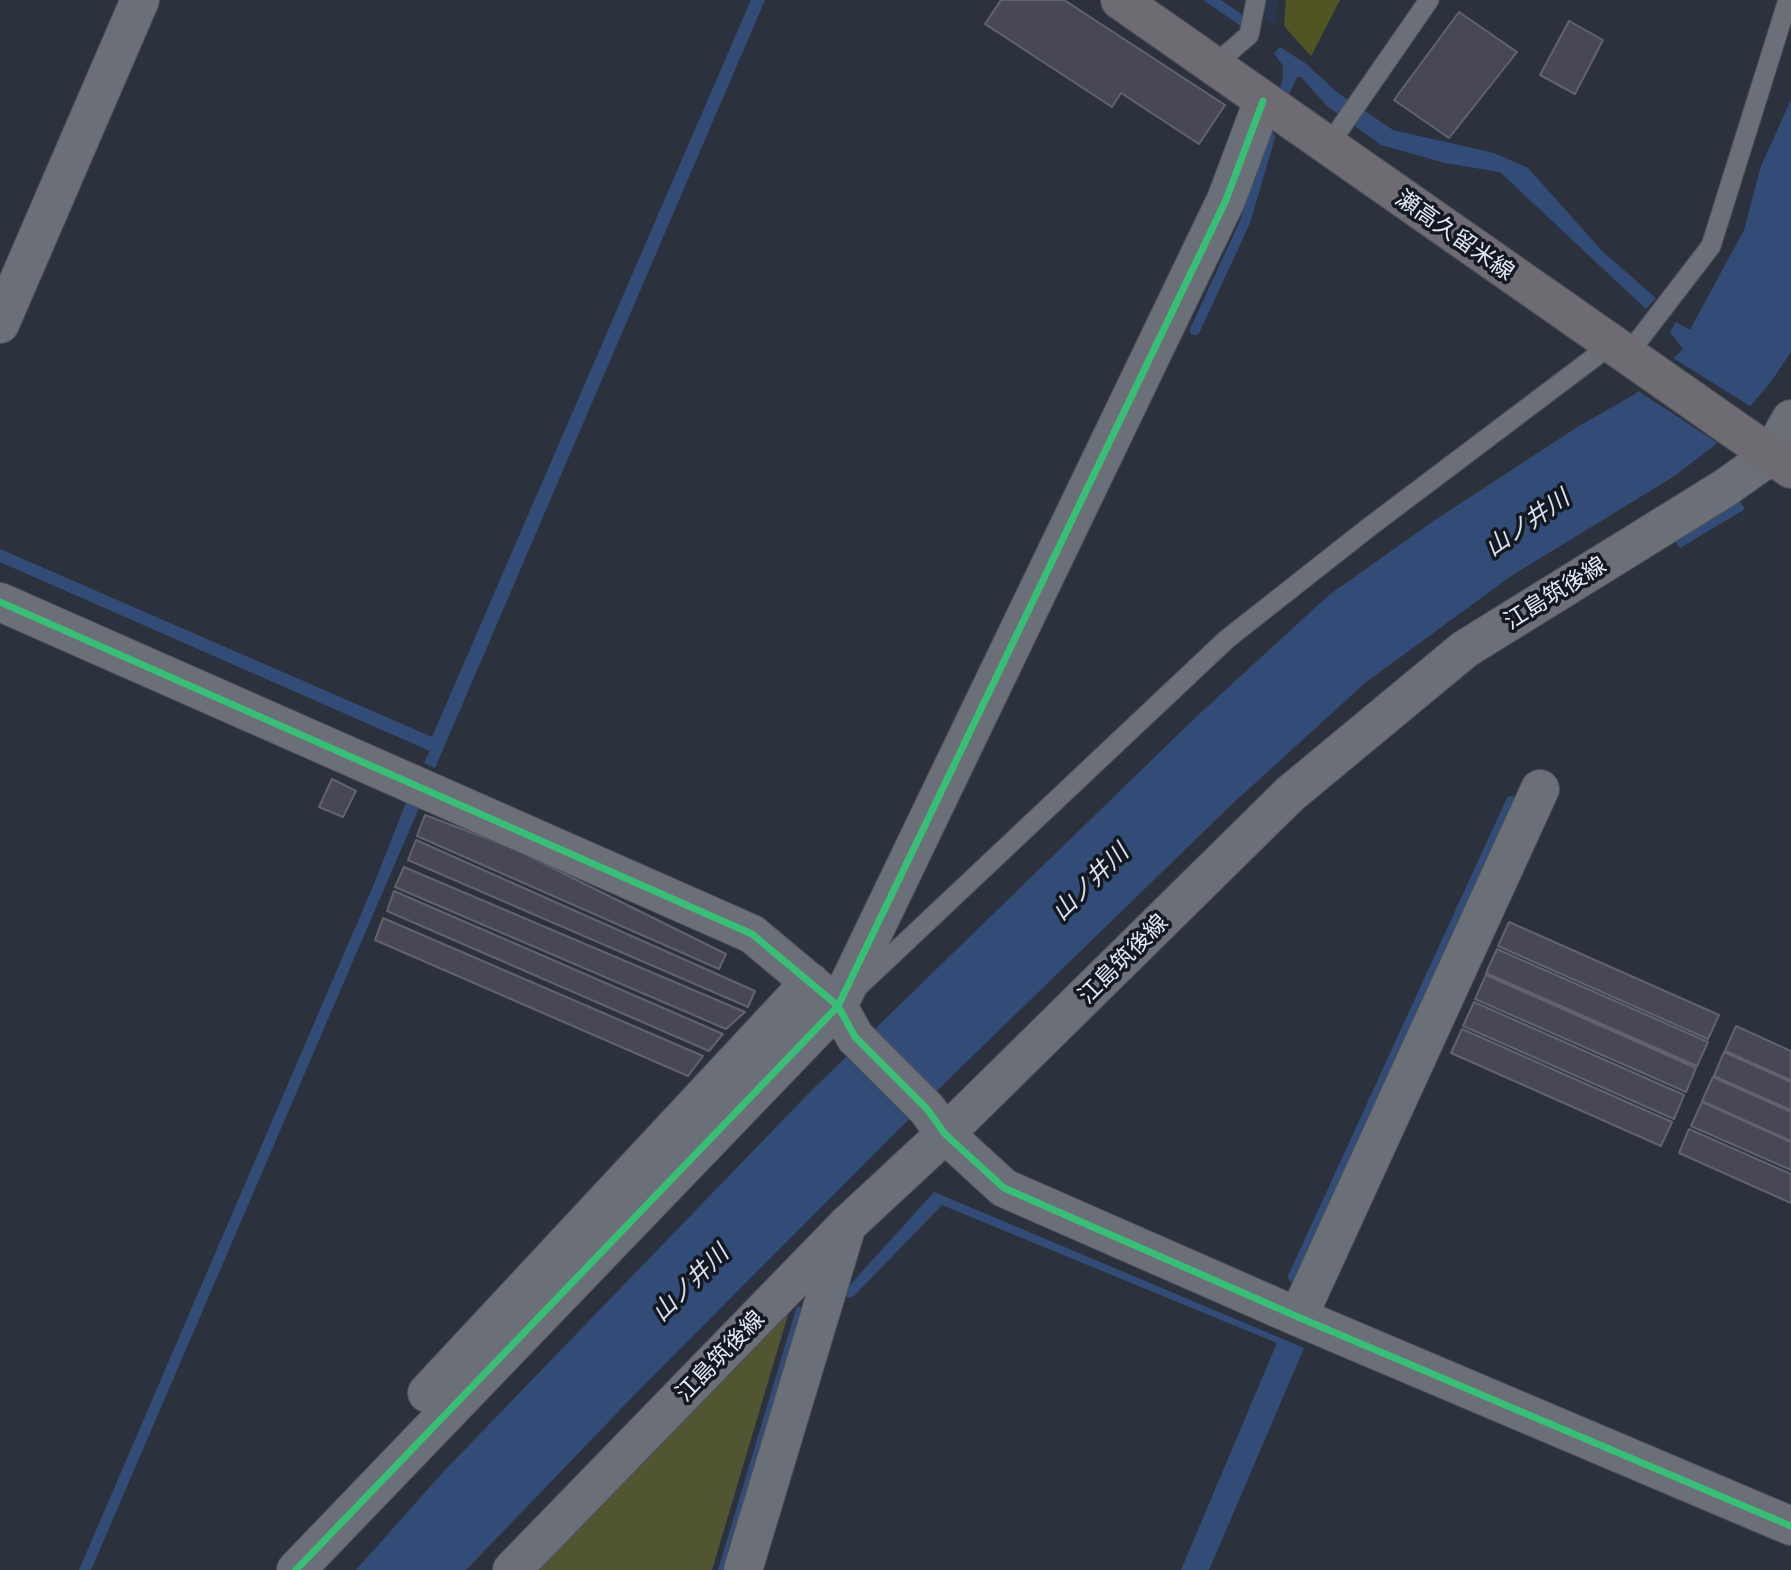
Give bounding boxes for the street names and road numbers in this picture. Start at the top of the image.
street label: 瀬高久留米線 [1391,184,1519,286]
street label: 江島筑後線 [1499,551,1611,635]
street label: 江島筑後線 [1073,909,1173,1009]
street label: 江島筑後線 [670,1305,770,1407]

